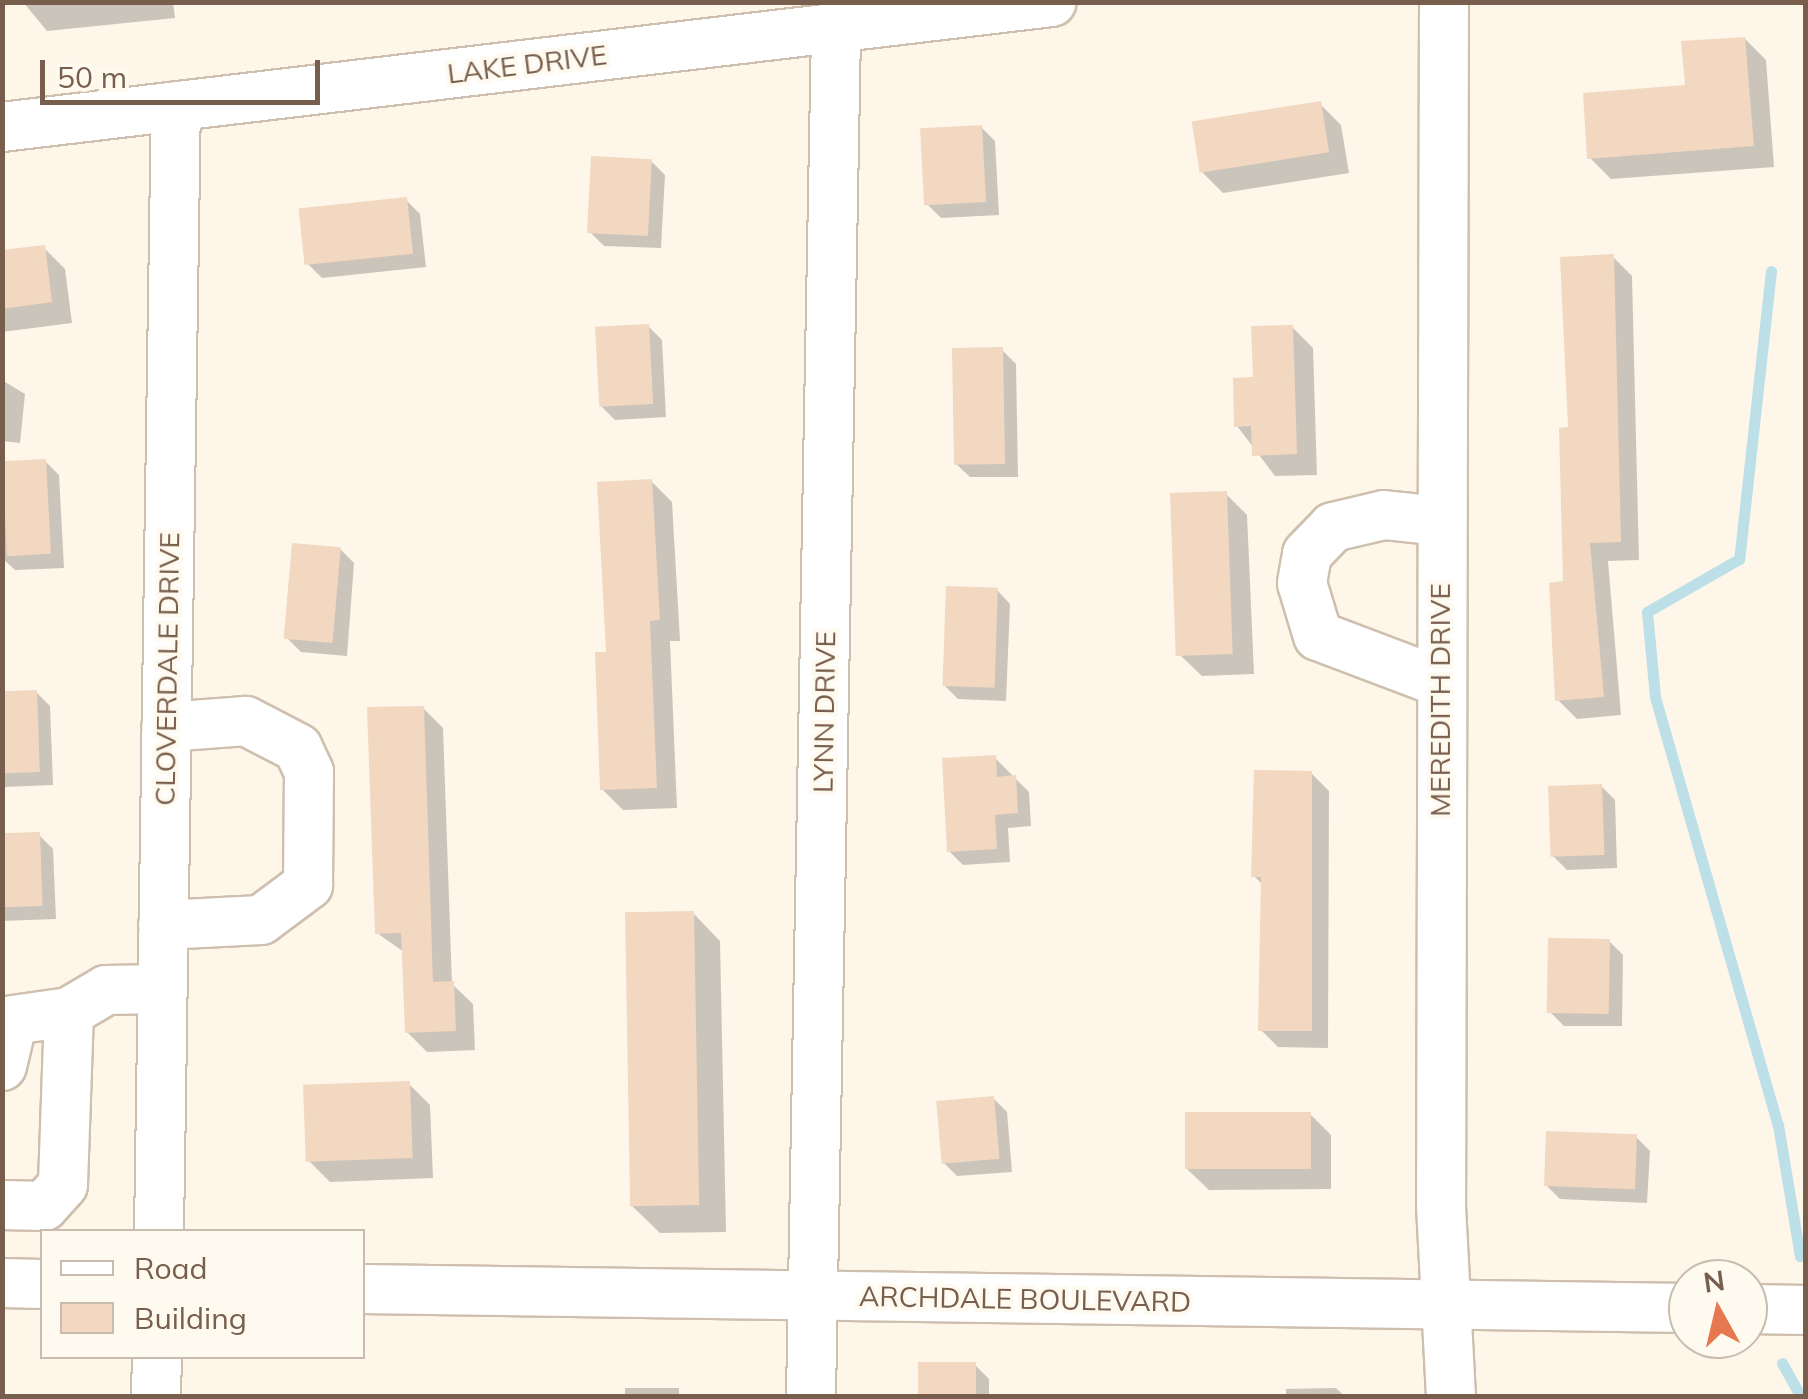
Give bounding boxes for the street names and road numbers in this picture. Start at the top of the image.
street label: LAKE DRIVE [445,38,609,90]
street label: CLOVERDALE DRIVE [148,532,186,806]
street label: MEREDITH DRIVE [1423,583,1457,817]
street label: LYNN DRIVE [806,631,842,793]
street label: ARCHDALE BOULEVARD [859,1279,1191,1319]

